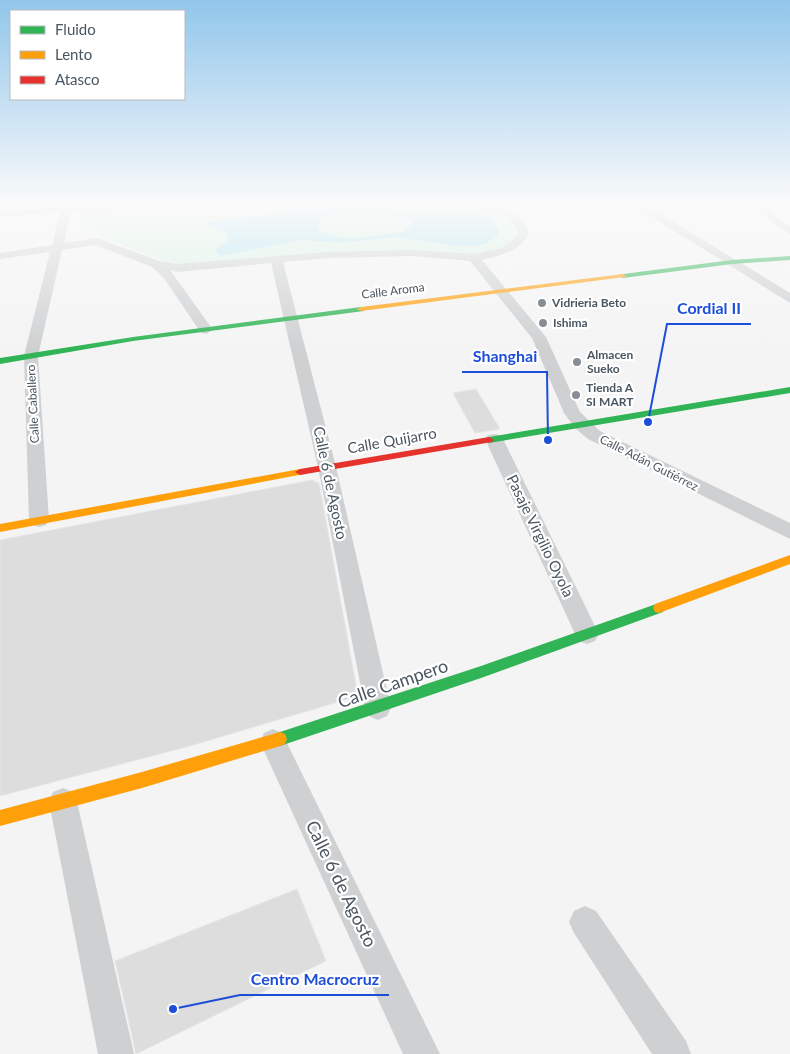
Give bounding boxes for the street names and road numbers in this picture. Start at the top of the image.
street label: Calle Aroma [361,279,425,302]
street label: Calle Caballero [23,364,42,444]
street label: Calle Quijarro [346,423,438,457]
street label: Calle 6 de Agosto [310,425,352,541]
street label: Calle Adán Gutiérrez [598,431,701,494]
street label: Pasaje Virgilio Oyola [503,471,578,600]
street label: Calle Campero [335,654,451,712]
street label: Calle 6 de Agosto [302,817,382,951]

